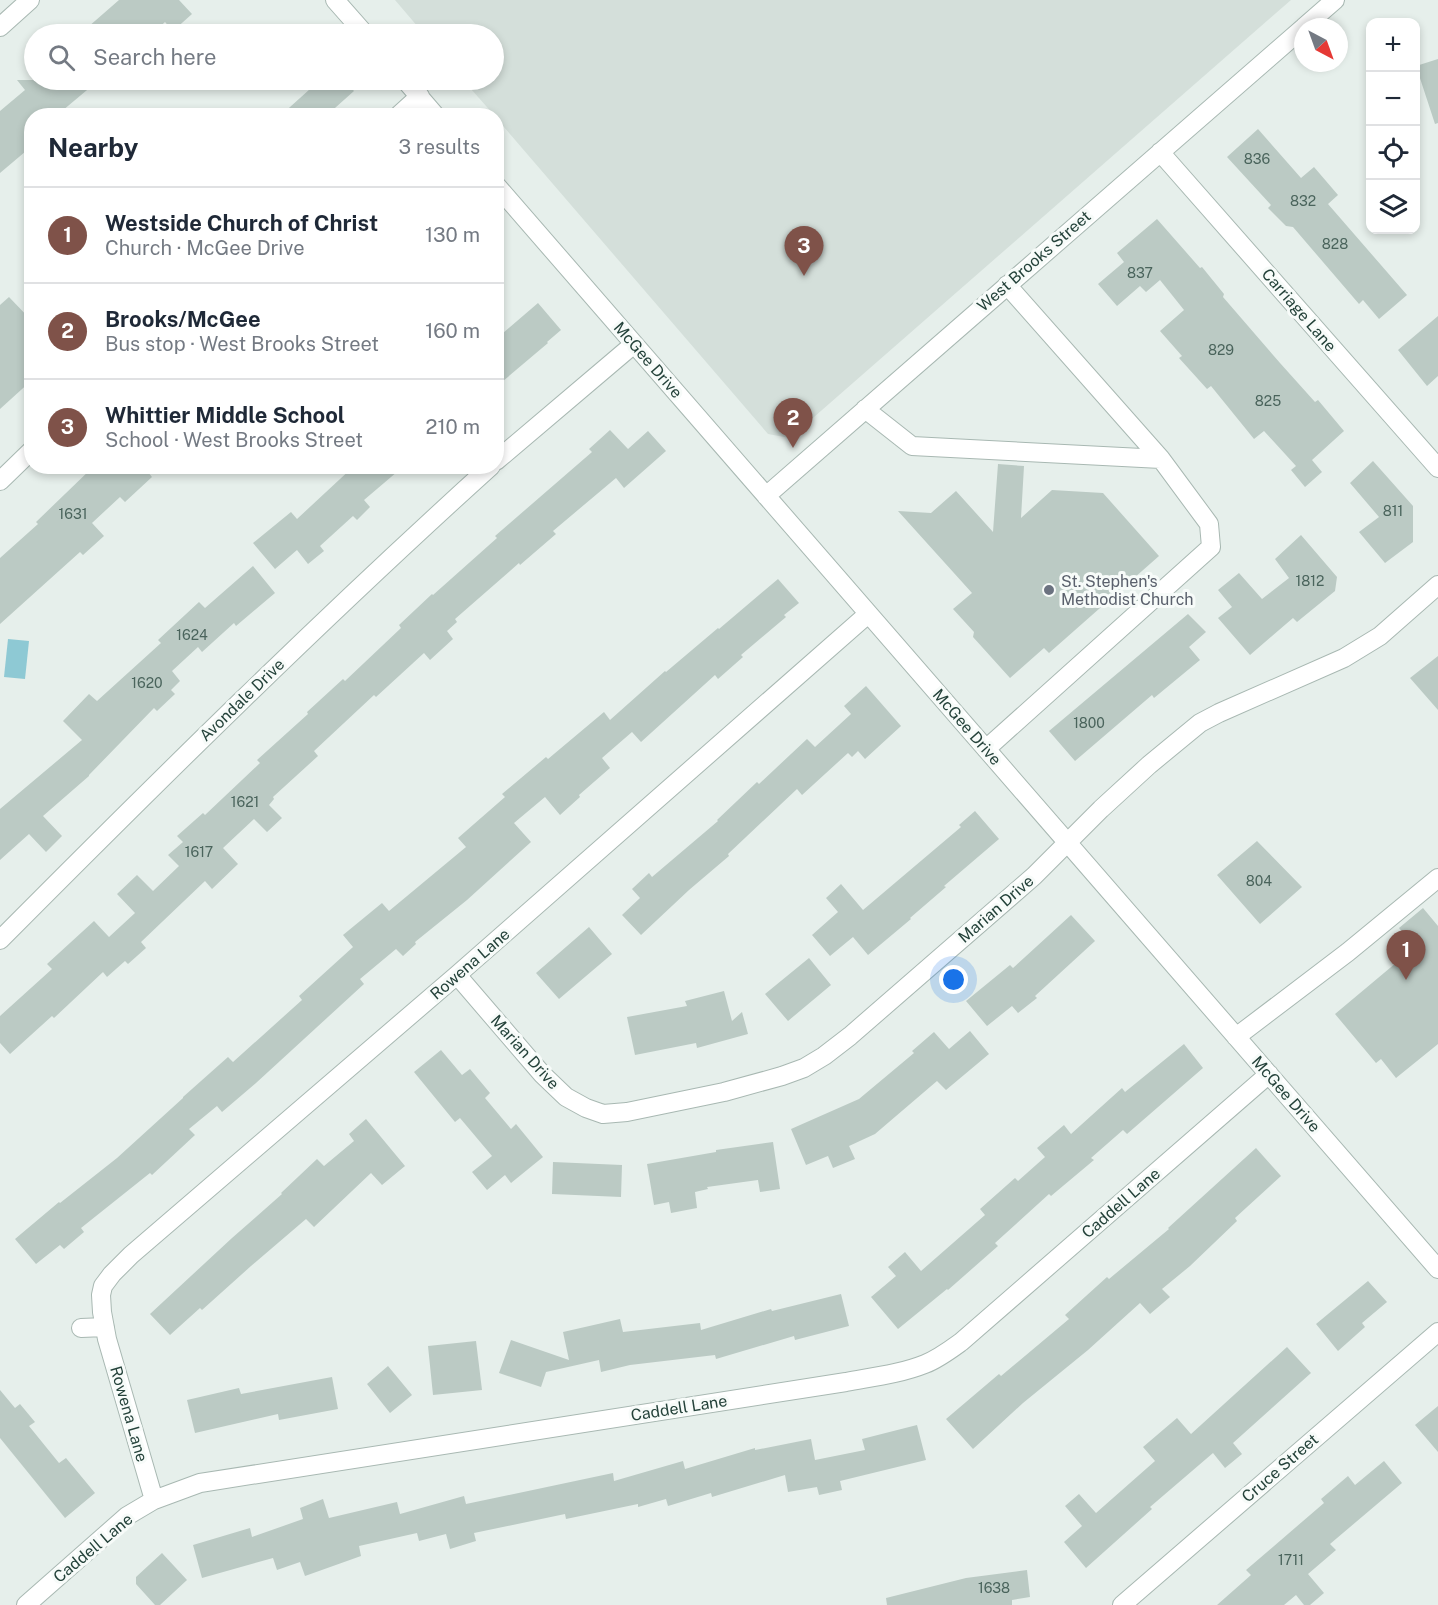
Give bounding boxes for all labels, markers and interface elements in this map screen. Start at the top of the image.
north arrow [1294,18,1348,72]
map controls [1366,18,1420,234]
button: + [1366,18,1420,72]
search box [24,24,504,90]
icon: search [45,41,78,74]
text: Search here [93,44,217,70]
button: − [1366,72,1420,126]
button: locate [1366,126,1420,180]
text: Nearby [48,132,138,163]
text: 3 results [399,135,480,159]
house number: 836 [1244,151,1270,167]
button: layers [1366,180,1420,234]
house number: 832 [1290,193,1316,209]
street label: West Brooks Street [973,207,1095,315]
text: Westside Church of Christ [105,210,378,236]
text: 1 [63,223,72,247]
text: 130 m [425,223,480,247]
pin: 3 [784,226,824,276]
text: Church · McGee Drive [105,236,305,260]
house number: 828 [1322,236,1348,252]
house number: 837 [1127,265,1153,281]
street label: Carriage Lane [1258,265,1340,355]
text: Brooks/McGee [105,306,261,332]
street label: McGee Drive [610,318,686,402]
text: 2 [61,319,74,343]
text: 160 m [425,319,480,343]
text: Bus stop · West Brooks Street [105,332,379,356]
house number: 829 [1208,342,1234,358]
house number: 825 [1255,393,1281,409]
pin: 2 [774,398,812,448]
text: Whittier Middle School [105,402,345,428]
text: 3 [61,415,74,439]
text: 210 m [426,415,480,439]
text: School · West Brooks Street [105,428,363,452]
house number: 811 [1383,503,1403,519]
house number: 1631 [59,506,87,522]
place label: St. Stephen's Methodist Church [1061,572,1193,609]
house number: 1812 [1296,573,1324,589]
marker: St. Stephen's Methodist Church [1042,583,1056,597]
house number: 1624 [176,627,208,643]
street label: Avondale Drive [196,655,288,745]
house number: 1620 [131,675,163,691]
street label: McGee Drive [929,685,1005,769]
house number: 1800 [1073,715,1105,731]
house number: 1621 [231,794,259,810]
house number: 1617 [185,844,213,860]
street label: Marian Drive [955,871,1037,947]
house number: 804 [1246,873,1272,889]
street label: Rowena Lane [426,924,514,1004]
pin: 1 [1386,930,1426,980]
your location [939,965,968,994]
street label: Marian Drive [487,1011,563,1093]
street label: McGee Drive [1248,1052,1324,1136]
street label: Caddell Lane [1078,1164,1164,1242]
street label: Rowena Lane [106,1364,152,1464]
street label: Caddell Lane [629,1391,729,1425]
street label: Cruce Street [1238,1430,1322,1506]
street label: Caddell Lane [50,1509,136,1587]
house number: 1711 [1278,1552,1304,1568]
house number: 1638 [978,1580,1010,1596]

